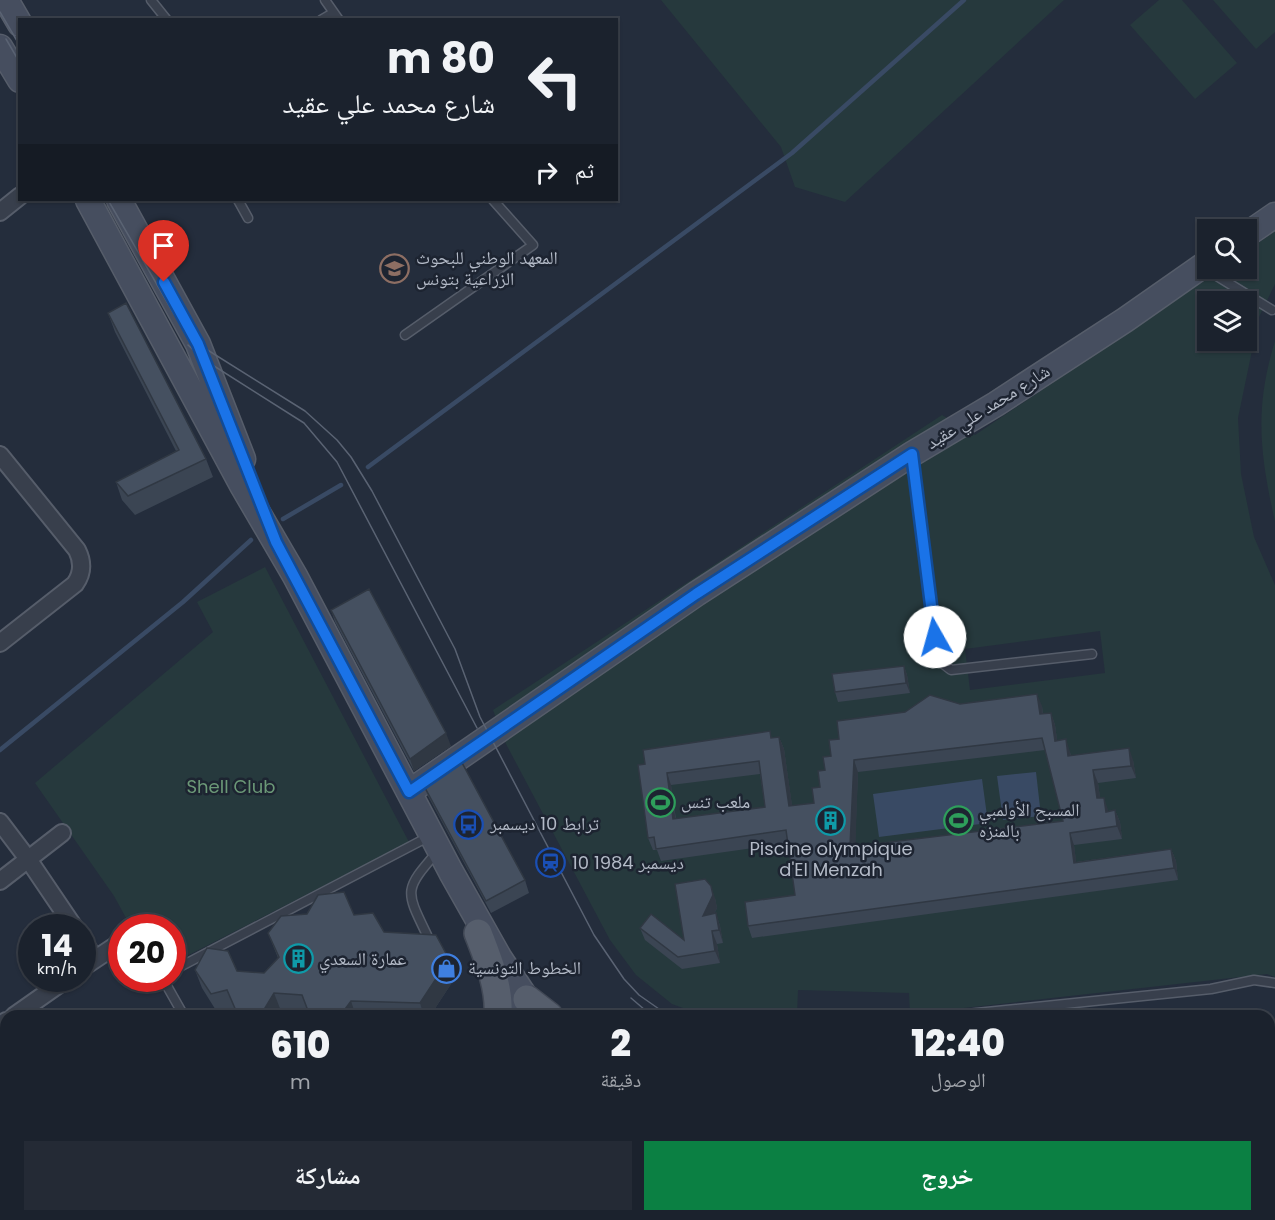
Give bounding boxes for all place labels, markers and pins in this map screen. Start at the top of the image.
pin [138,220,189,282]
place label: المعهد الوطني للبحوث الزراعية بتونس [416,245,558,291]
school or university icon: المعهد الوطني للبحوث الزراعية بتونس [379,252,411,284]
sports icon: ملعب تنس [644,786,676,818]
place label: ملعب تنس [681,789,750,814]
place label: المسبح الأولمبي بالمنزه [979,797,1079,843]
building icon: Piscine olympique d'El Menzah [815,804,847,836]
sports icon: المسبح الأولمبي بالمنزه [942,804,974,836]
bus stop icon: ترابط 10 ديسمبر [453,808,485,840]
place label: ترابط 10 ديسمبر [489,811,599,836]
place label: Piscine olympique d'El Menzah [749,836,913,882]
station icon: 10 ديسمبر 1984 [535,847,567,879]
place label: 10 ديسمبر 1984 [572,850,684,875]
building icon: عمارة السعدي [282,943,314,975]
place label: عمارة السعدي [319,946,406,974]
shop icon: الخطوط التونسية [431,952,463,984]
place label: الخطوط التونسية [468,955,581,980]

